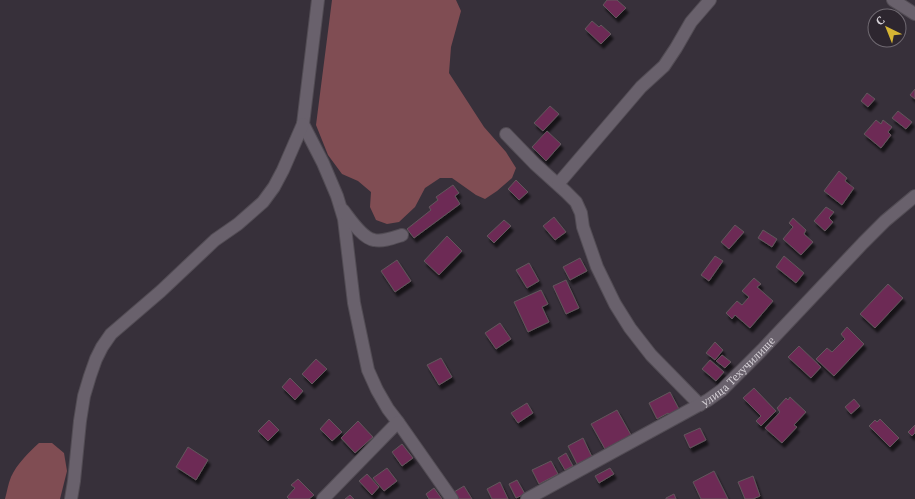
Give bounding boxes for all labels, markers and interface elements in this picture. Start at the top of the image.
north arrow [867,8,907,48]
text: С [873,13,888,28]
street label: улица Техучилище [698,333,778,410]

